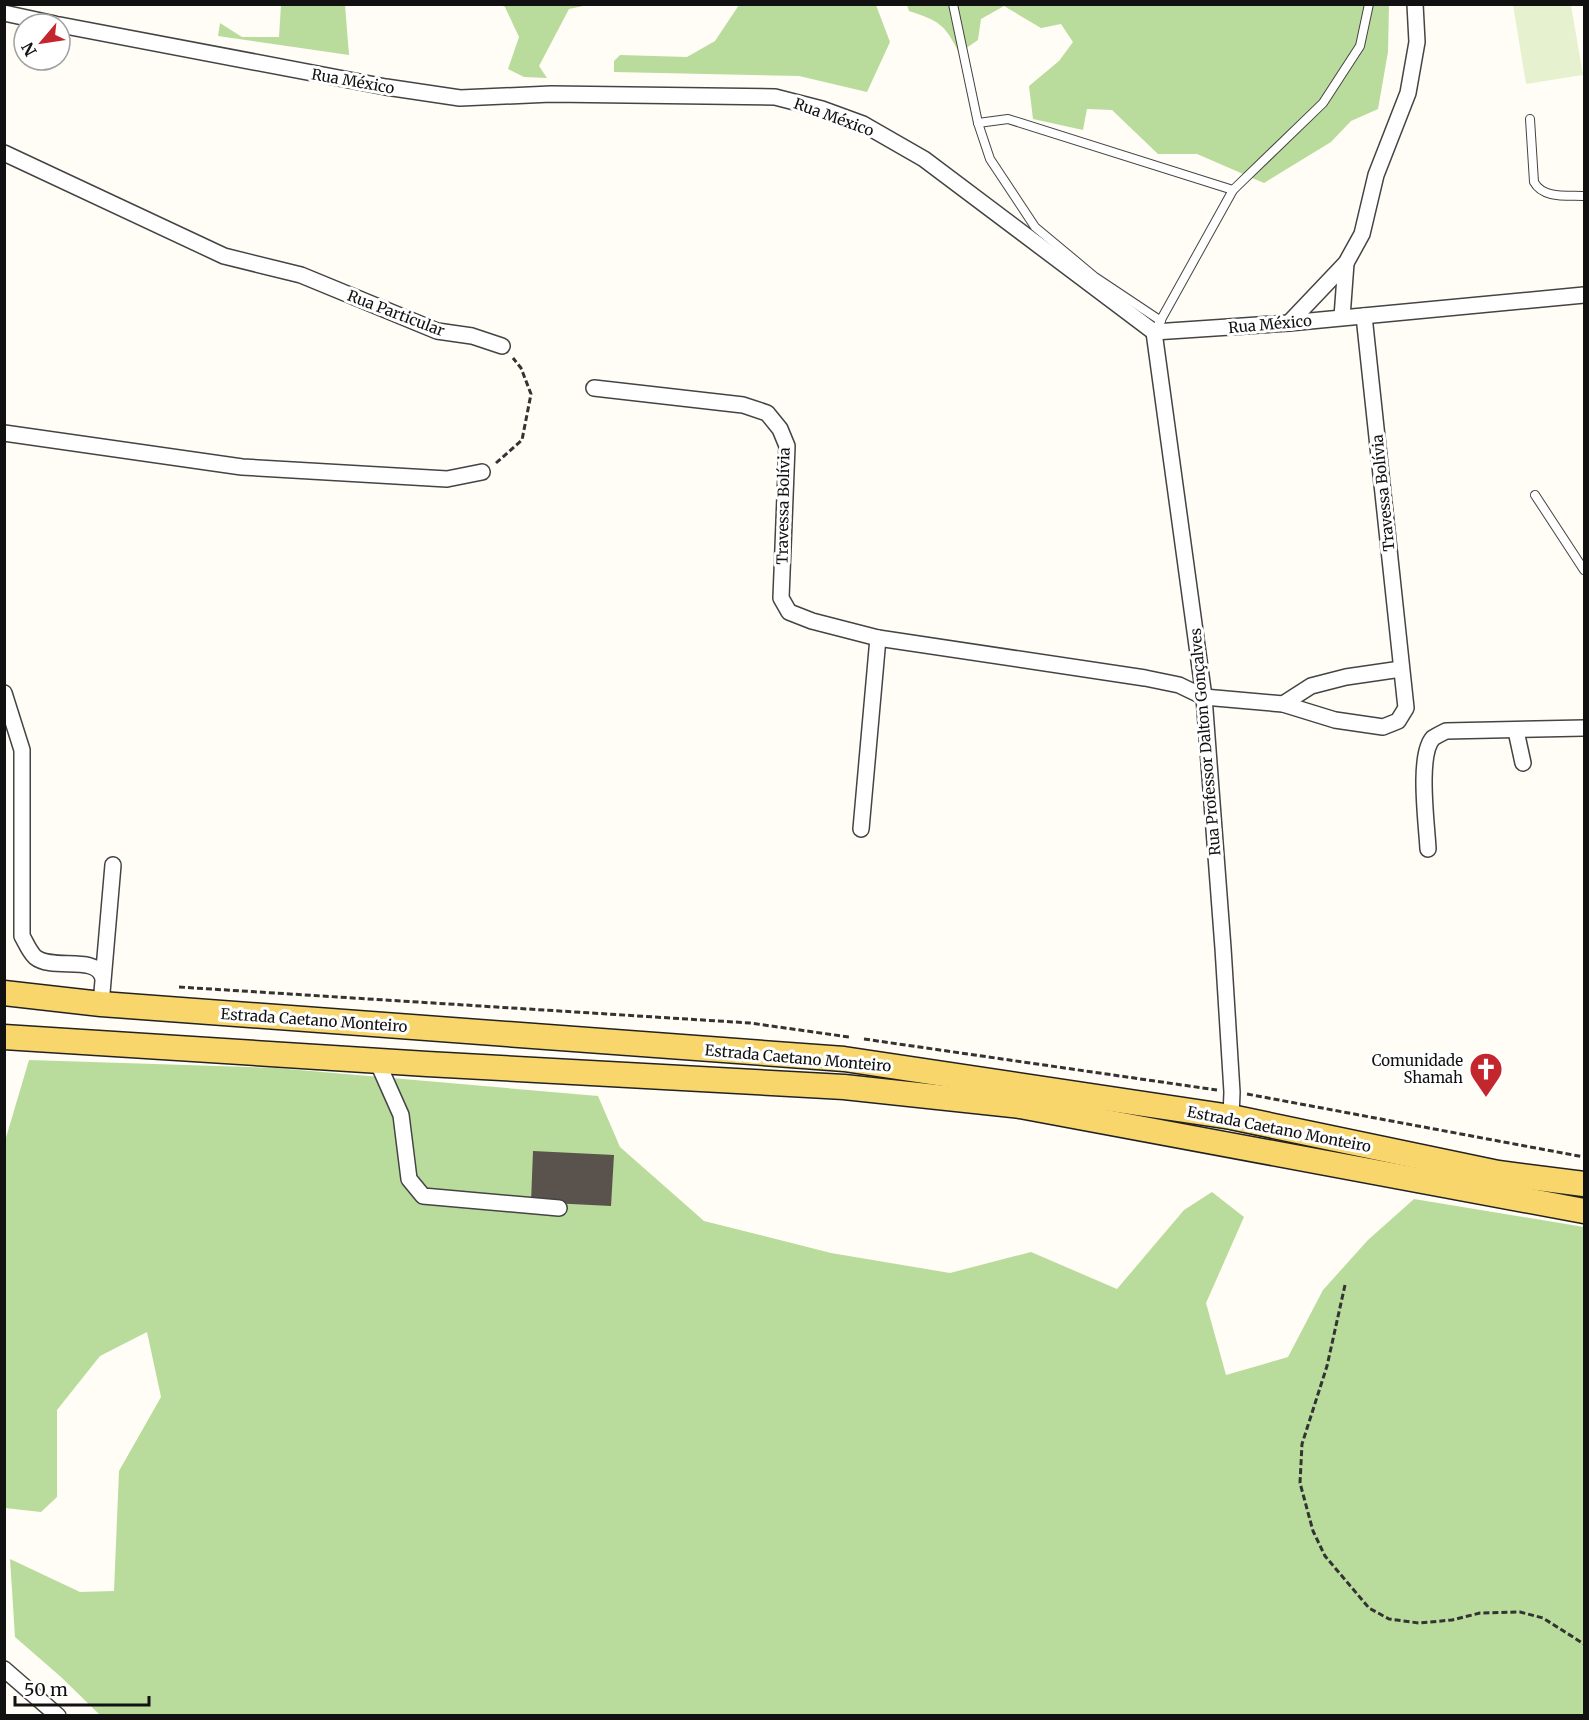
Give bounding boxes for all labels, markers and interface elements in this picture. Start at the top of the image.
north arrow [12,12,72,72]
text: N [17,39,41,60]
street label: Rua México [310,64,396,98]
street label: Rua México [791,94,877,140]
street label: Rua Particular [345,286,448,340]
street label: Rua México [1227,311,1313,337]
street label: Travessa Bolívia [1367,434,1399,552]
street label: Travessa Bolívia [772,447,794,565]
street label: Rua Professor Dalton Gonçalves [1186,627,1224,857]
street label: Estrada Caetano Monteiro [220,1004,408,1036]
street label: Estrada Caetano Monteiro [704,1040,892,1076]
place label: Comunidade Shamah [1372,1051,1463,1087]
church icon: Comunidade Shamah [1468,1051,1504,1098]
street label: Estrada Caetano Monteiro [1185,1102,1373,1156]
scale bar [15,1669,148,1707]
text: 50 m [24,1678,68,1701]

